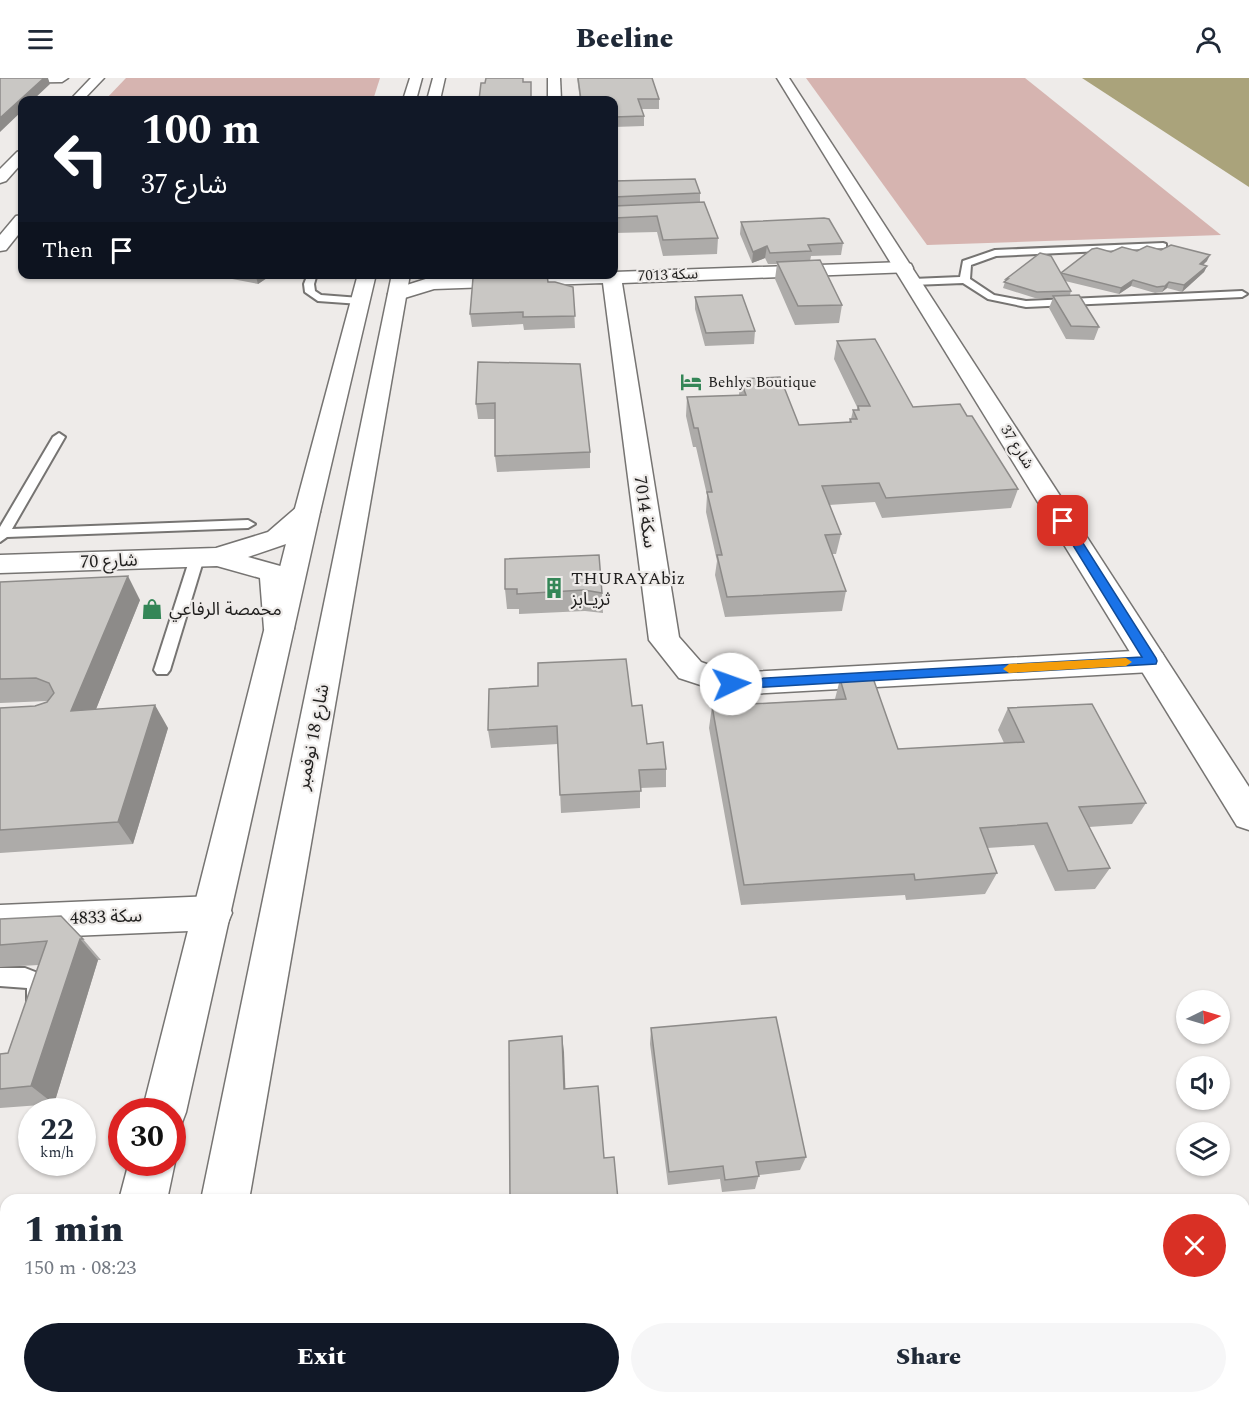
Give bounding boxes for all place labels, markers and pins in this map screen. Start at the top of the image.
hotel icon: Behlys Boutique [679,370,703,394]
place label: Behlys Boutique [708,371,816,394]
pin [1037,495,1088,546]
place label: THURAYAbiz ثريـابز [570,565,685,613]
building icon: THURAYAbiz ثريـابز [542,576,566,600]
place label: محمصة الرفاعي [169,596,282,623]
shop icon: محمصة الرفاعي [140,597,164,621]

